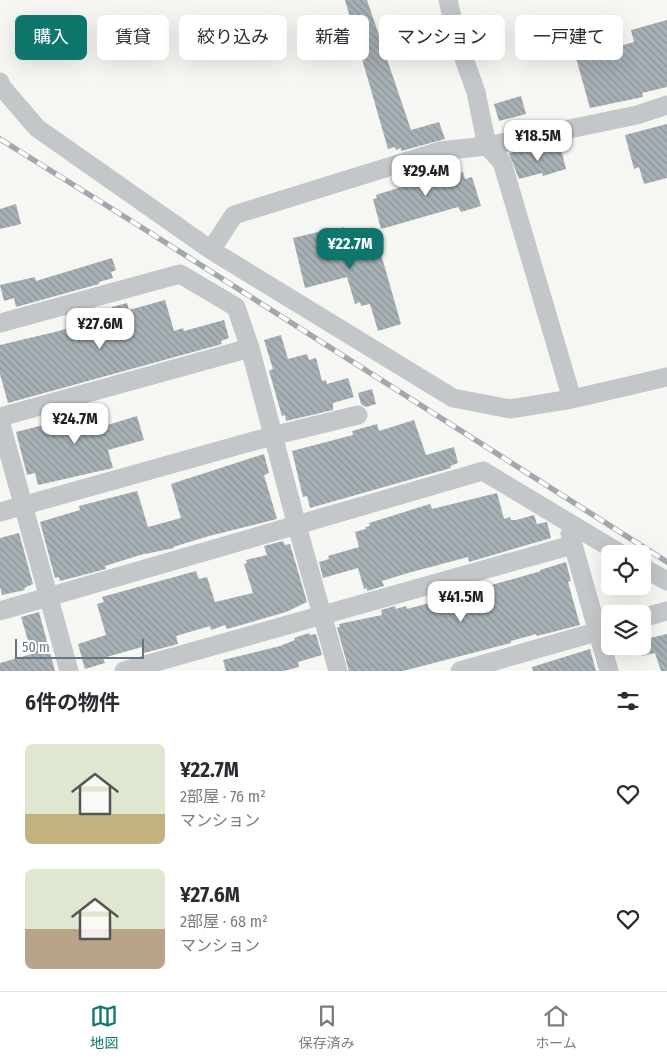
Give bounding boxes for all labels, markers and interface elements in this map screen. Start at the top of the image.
chip: 購入 [15,15,87,60]
chip: 賃貸 [97,15,169,60]
chip: 絞り込み [179,15,287,60]
chip: 新着 [297,15,369,60]
chip: マンション [379,15,505,60]
chip: 一戸建て [515,15,623,60]
pin: ¥18.5M [497,120,579,162]
text: ¥18.5M [515,126,561,145]
pin: ¥29.4M [385,154,467,197]
text: ¥29.4M [403,161,449,180]
pin: ¥22.7M [309,228,391,270]
text: ¥22.7M [328,234,372,253]
pin: ¥27.6M [59,308,141,350]
text: ¥27.6M [77,314,123,333]
pin: ¥24.7M [34,402,116,445]
text: ¥24.7M [52,409,98,428]
map controls [601,545,651,655]
button: locate [601,545,651,595]
pin: ¥41.5M [420,580,502,623]
text: ¥41.5M [438,587,484,606]
button: layers [601,605,651,655]
scale bar [15,636,144,659]
text: 50 m [22,639,50,656]
icon: filters [614,687,642,715]
text: 6件の物件 [25,690,120,716]
text: ¥22.7M [180,757,239,783]
icon: home [65,764,125,824]
icon: heart [614,780,642,808]
text: 2部屋 · 76 m² [180,787,266,806]
text: マンション [180,811,260,830]
text: ¥27.6M [180,882,240,908]
icon: home [65,889,125,949]
icon: heart [614,905,642,933]
text: 2部屋 · 68 m² [180,912,268,931]
text: マンション [180,936,260,955]
tab: 地図 [90,1002,118,1052]
tab: 保存済み [299,1002,355,1052]
tab: ホーム [535,1002,577,1052]

